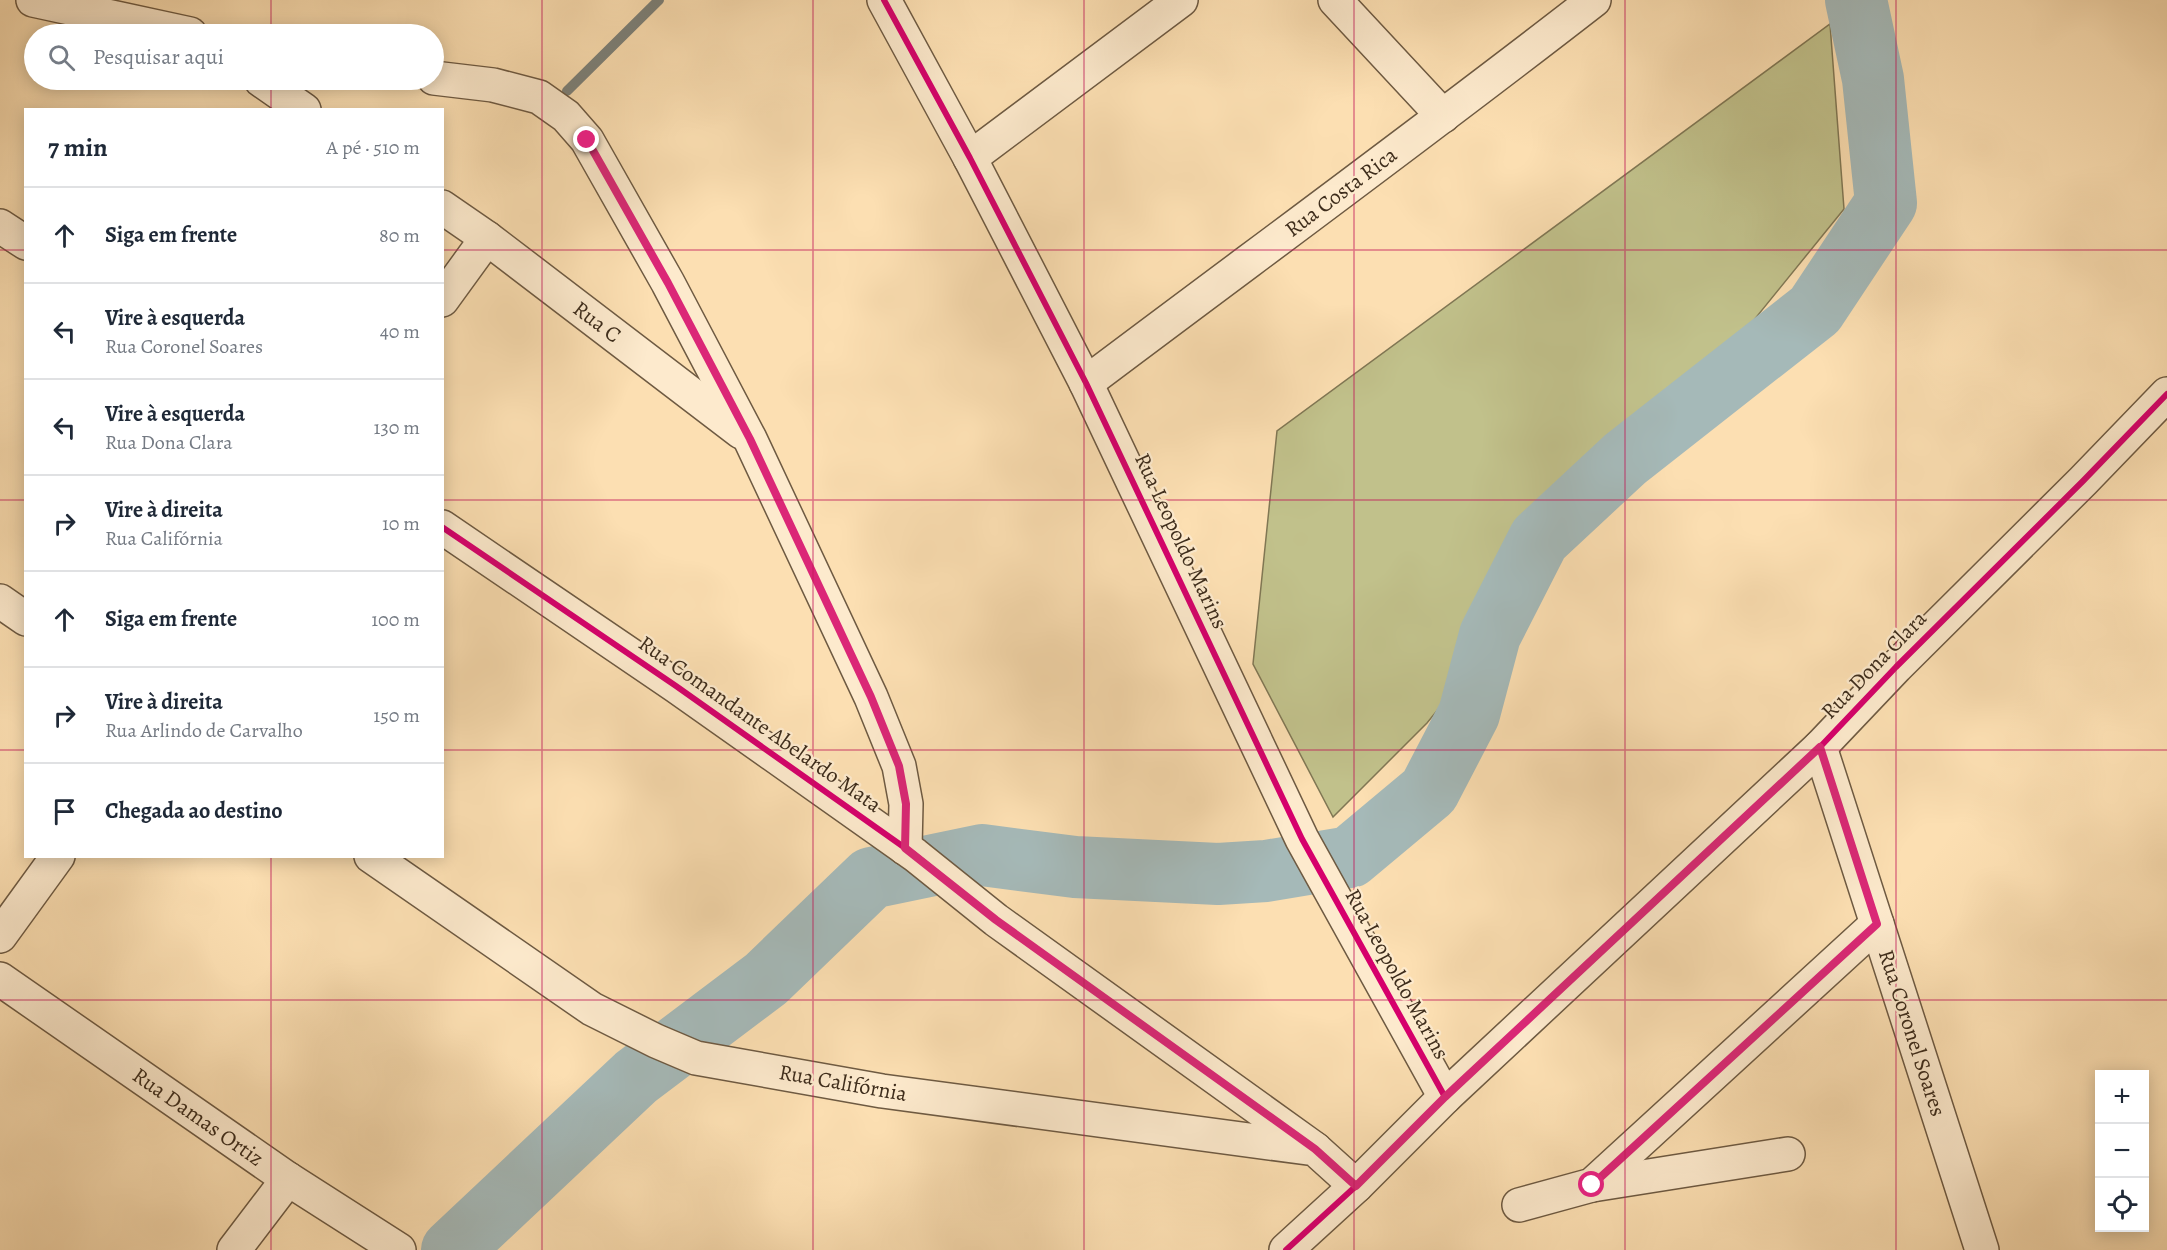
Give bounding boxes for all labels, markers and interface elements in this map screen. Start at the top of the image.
search box [24,24,444,90]
icon: search [45,41,78,74]
text: Pesquisar aqui [93,42,224,72]
route end [573,126,599,152]
text: 7 min [48,130,108,165]
text: A pé · 510 m [326,134,420,161]
street label: Rua Costa Rica [1279,140,1404,244]
icon: ahead [48,219,81,252]
text: Siga em frente [105,220,237,250]
text: 80 m [379,222,420,249]
street label: Rua C [567,294,627,350]
text: Vire à esquerda [105,303,245,333]
icon: left [48,315,81,348]
text: 40 m [380,318,420,345]
text: Rua Coronel Soares [105,333,263,360]
text: Vire à esquerda [105,399,245,429]
icon: left [48,411,81,444]
text: 130 m [374,414,420,441]
text: Rua Dona Clara [105,429,232,456]
street label: Rua Leopoldo Marins [1127,448,1235,634]
text: Vire à direita [105,495,223,525]
icon: right [48,507,81,540]
text: 10 m [382,510,420,537]
text: Rua Califórnia [105,525,223,552]
icon: ahead [48,603,81,636]
text: Siga em frente [105,604,237,634]
street label: Rua Dona Clara [1815,604,1934,726]
text: 100 m [371,606,420,633]
street label: Rua Comandante Abelardo Mata [632,628,888,820]
text: Vire à direita [105,687,223,717]
icon: right [48,699,81,732]
text: 150 m [373,702,420,729]
text: Rua Arlindo de Carvalho [105,717,303,744]
icon: arrive [48,795,81,828]
text: Chegada ao destino [105,796,283,826]
street label: Rua Leopoldo Marins [1338,883,1456,1065]
street label: Rua Coronel Soares [1871,946,1953,1120]
street label: Rua Califórnia [777,1057,910,1109]
street label: Rua Damas Ortiz [126,1061,270,1173]
map controls [2095,1070,2149,1232]
button: + [2095,1070,2149,1124]
button: − [2095,1124,2149,1178]
route start [1578,1171,1604,1197]
button: locate [2095,1178,2149,1232]

